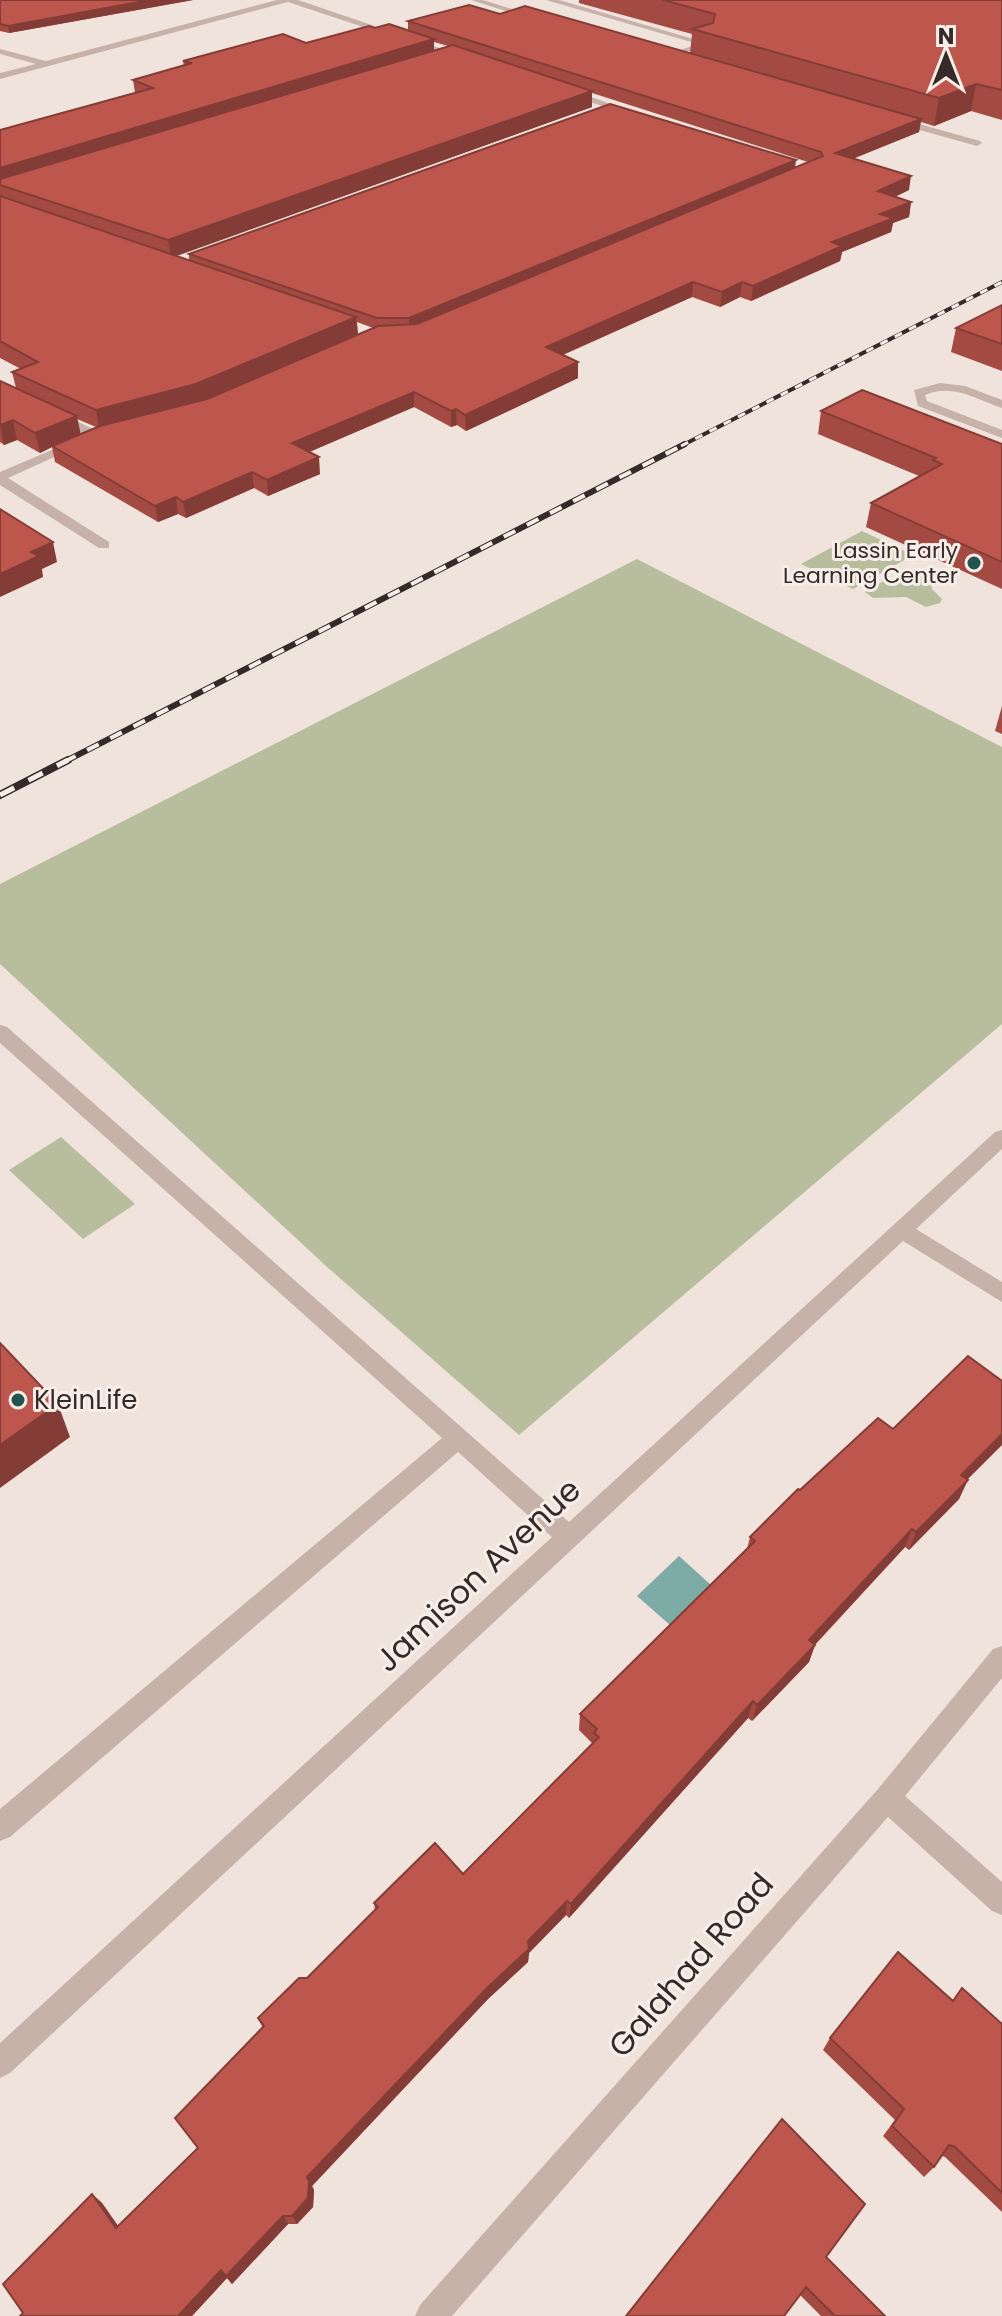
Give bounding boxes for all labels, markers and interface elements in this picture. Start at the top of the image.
north arrow [906,16,986,96]
text: N [938,21,954,52]
place label: Lassin Early Learning Center [783,535,959,591]
marker: Lassin Early Learning Center [965,554,983,572]
place label: KleinLife [34,1382,137,1418]
marker: KleinLife [9,1391,27,1409]
street label: Jamison Avenue [365,1468,590,1682]
street label: Galahad Road [598,1863,784,2067]

